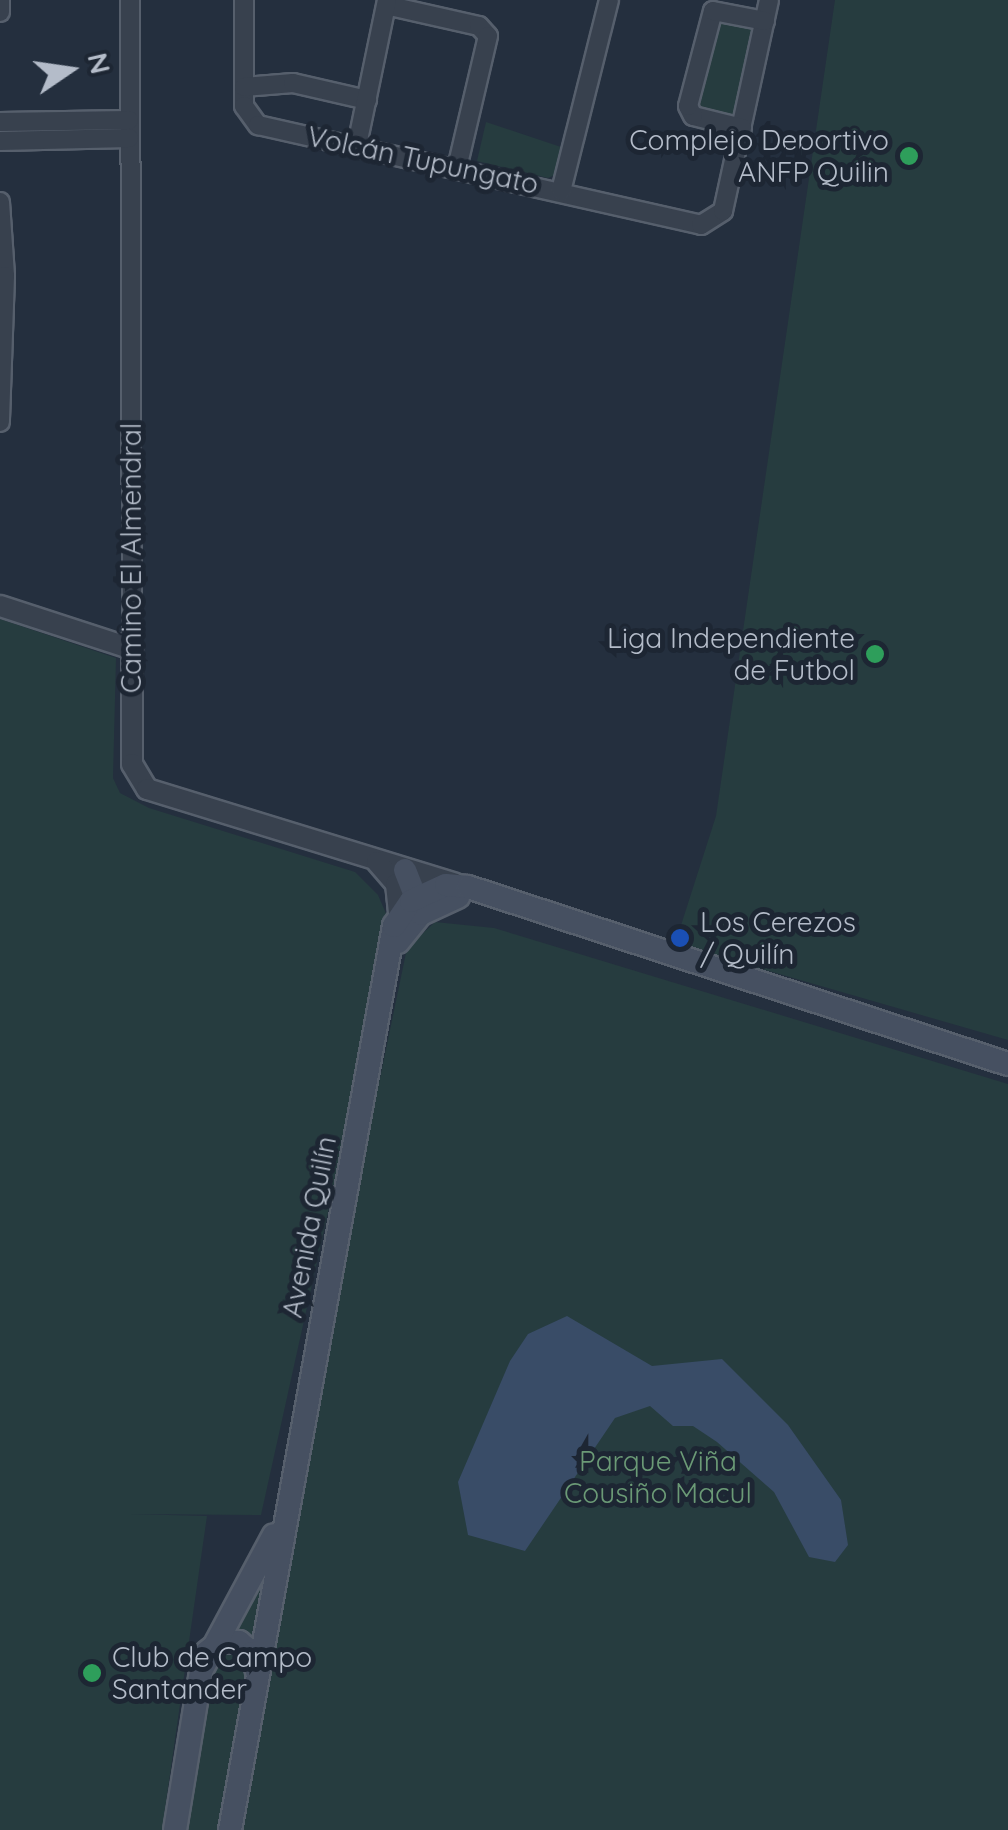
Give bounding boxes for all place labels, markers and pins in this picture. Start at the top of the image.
place label: Complejo Deportivo ANFP Quilin [629,123,889,189]
marker: Complejo Deportivo ANFP Quilin [898,145,920,167]
place label: Liga Independiente de Futbol [607,621,855,687]
marker: Liga Independiente de Futbol [864,643,886,665]
place label: Los Cerezos / Quilín [700,905,856,971]
marker: Los Cerezos / Quilín [669,927,691,949]
place label: Club de Campo Santander [112,1640,312,1706]
marker: Club de Campo Santander [81,1662,103,1684]

